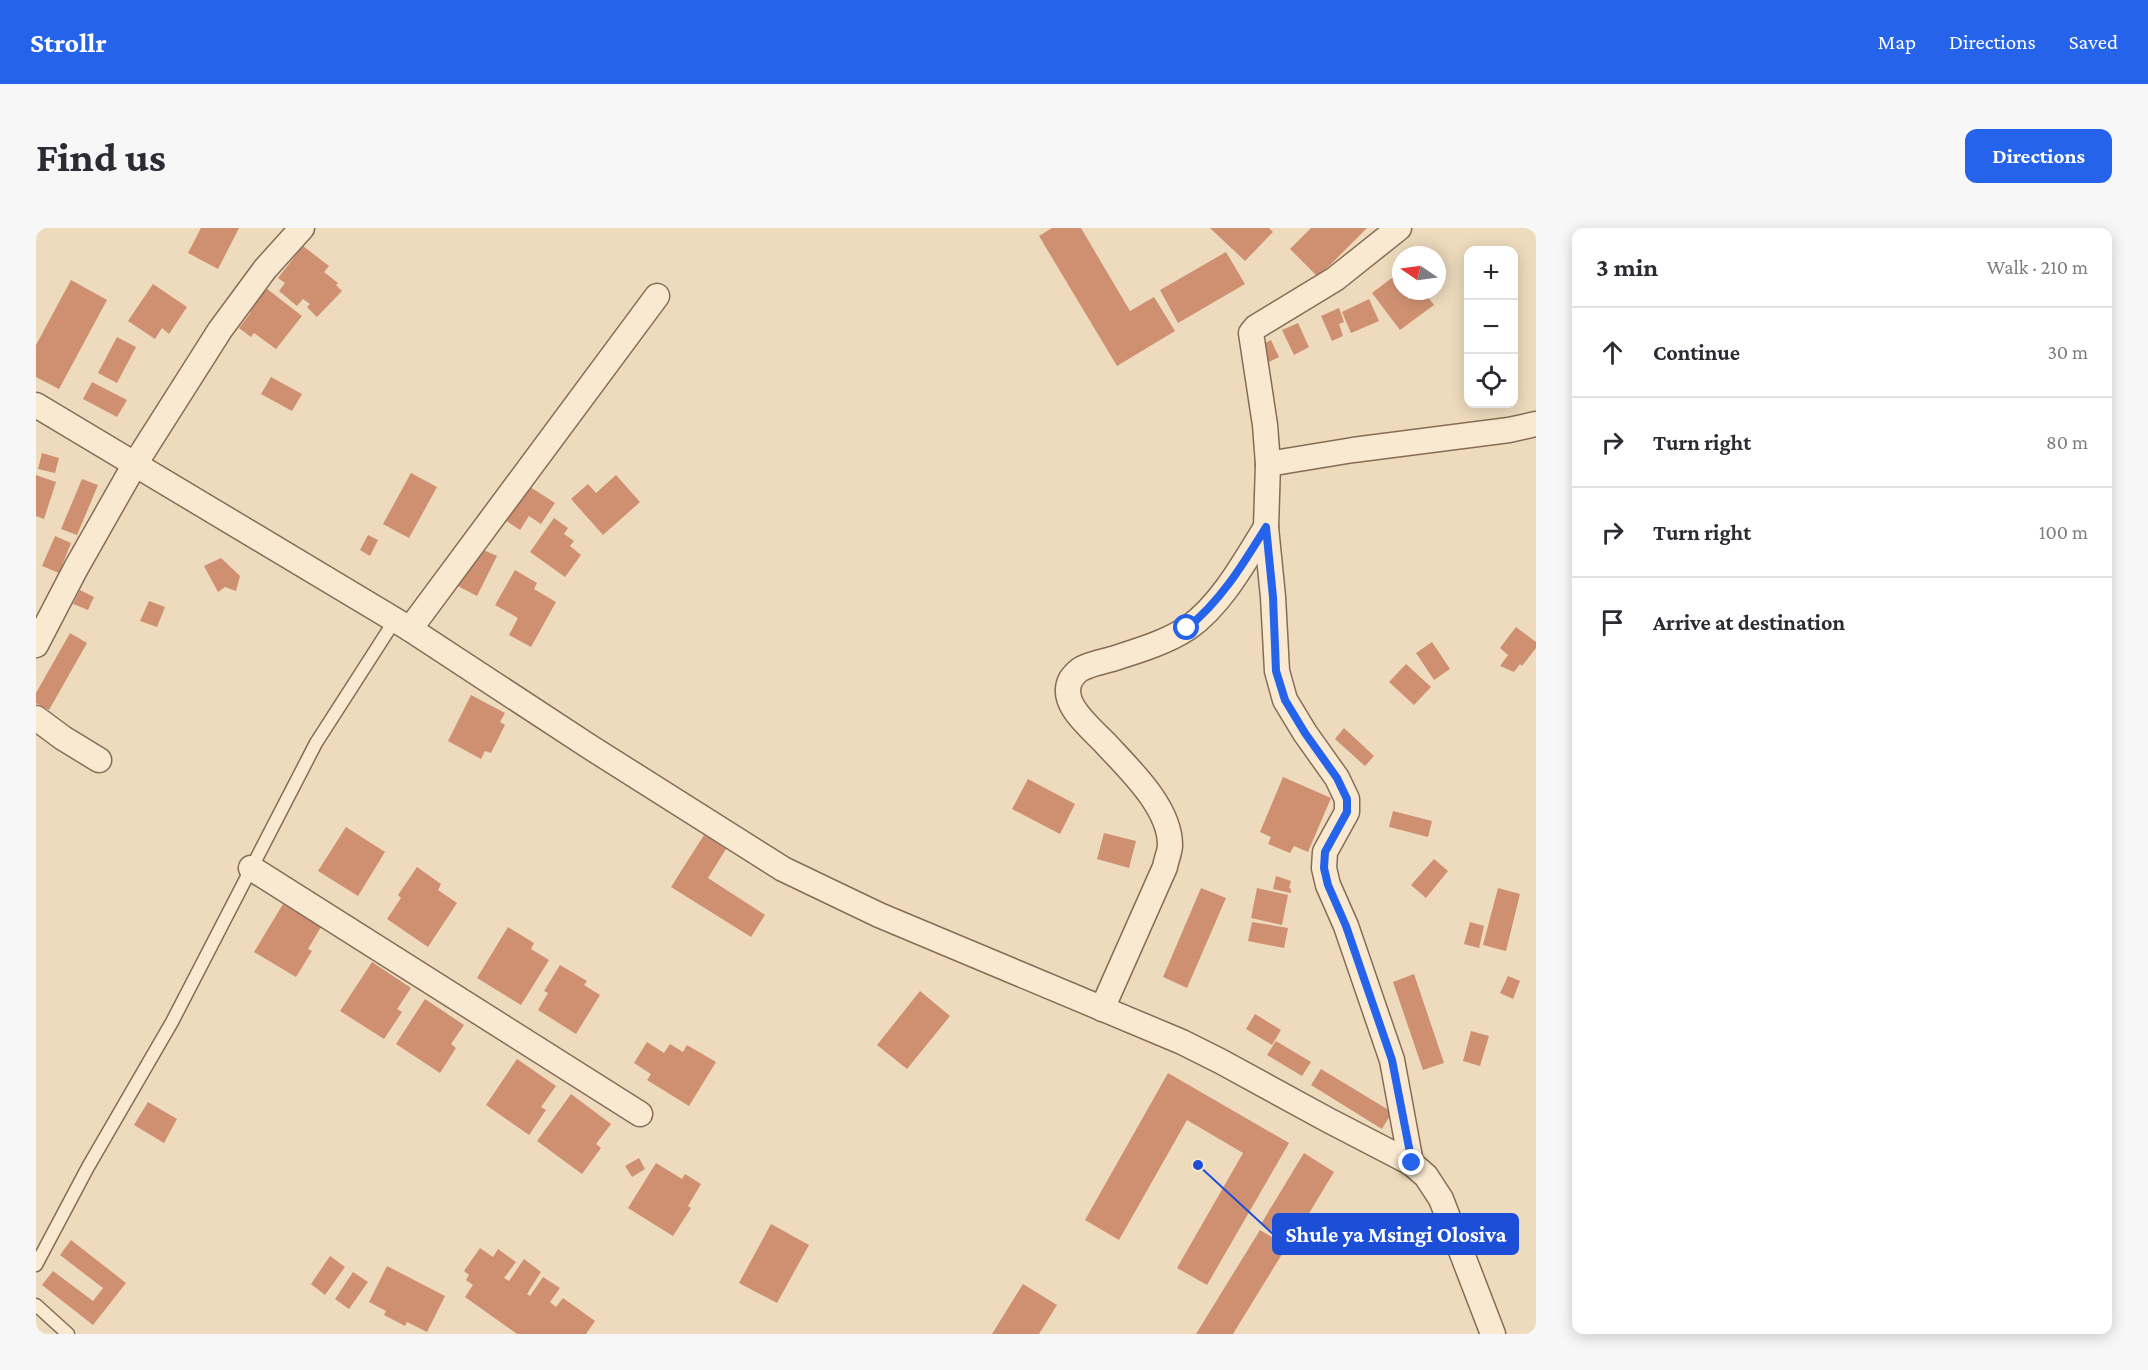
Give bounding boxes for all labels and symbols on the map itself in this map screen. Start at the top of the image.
north arrow [1392,246,1446,300]
route start [1173,614,1199,640]
route end [1398,1149,1424,1175]
callout: Shule ya Msingi Olosiva [1273,1214,1518,1254]
text: Shule ya Msingi Olosiva [1286,1222,1507,1247]

